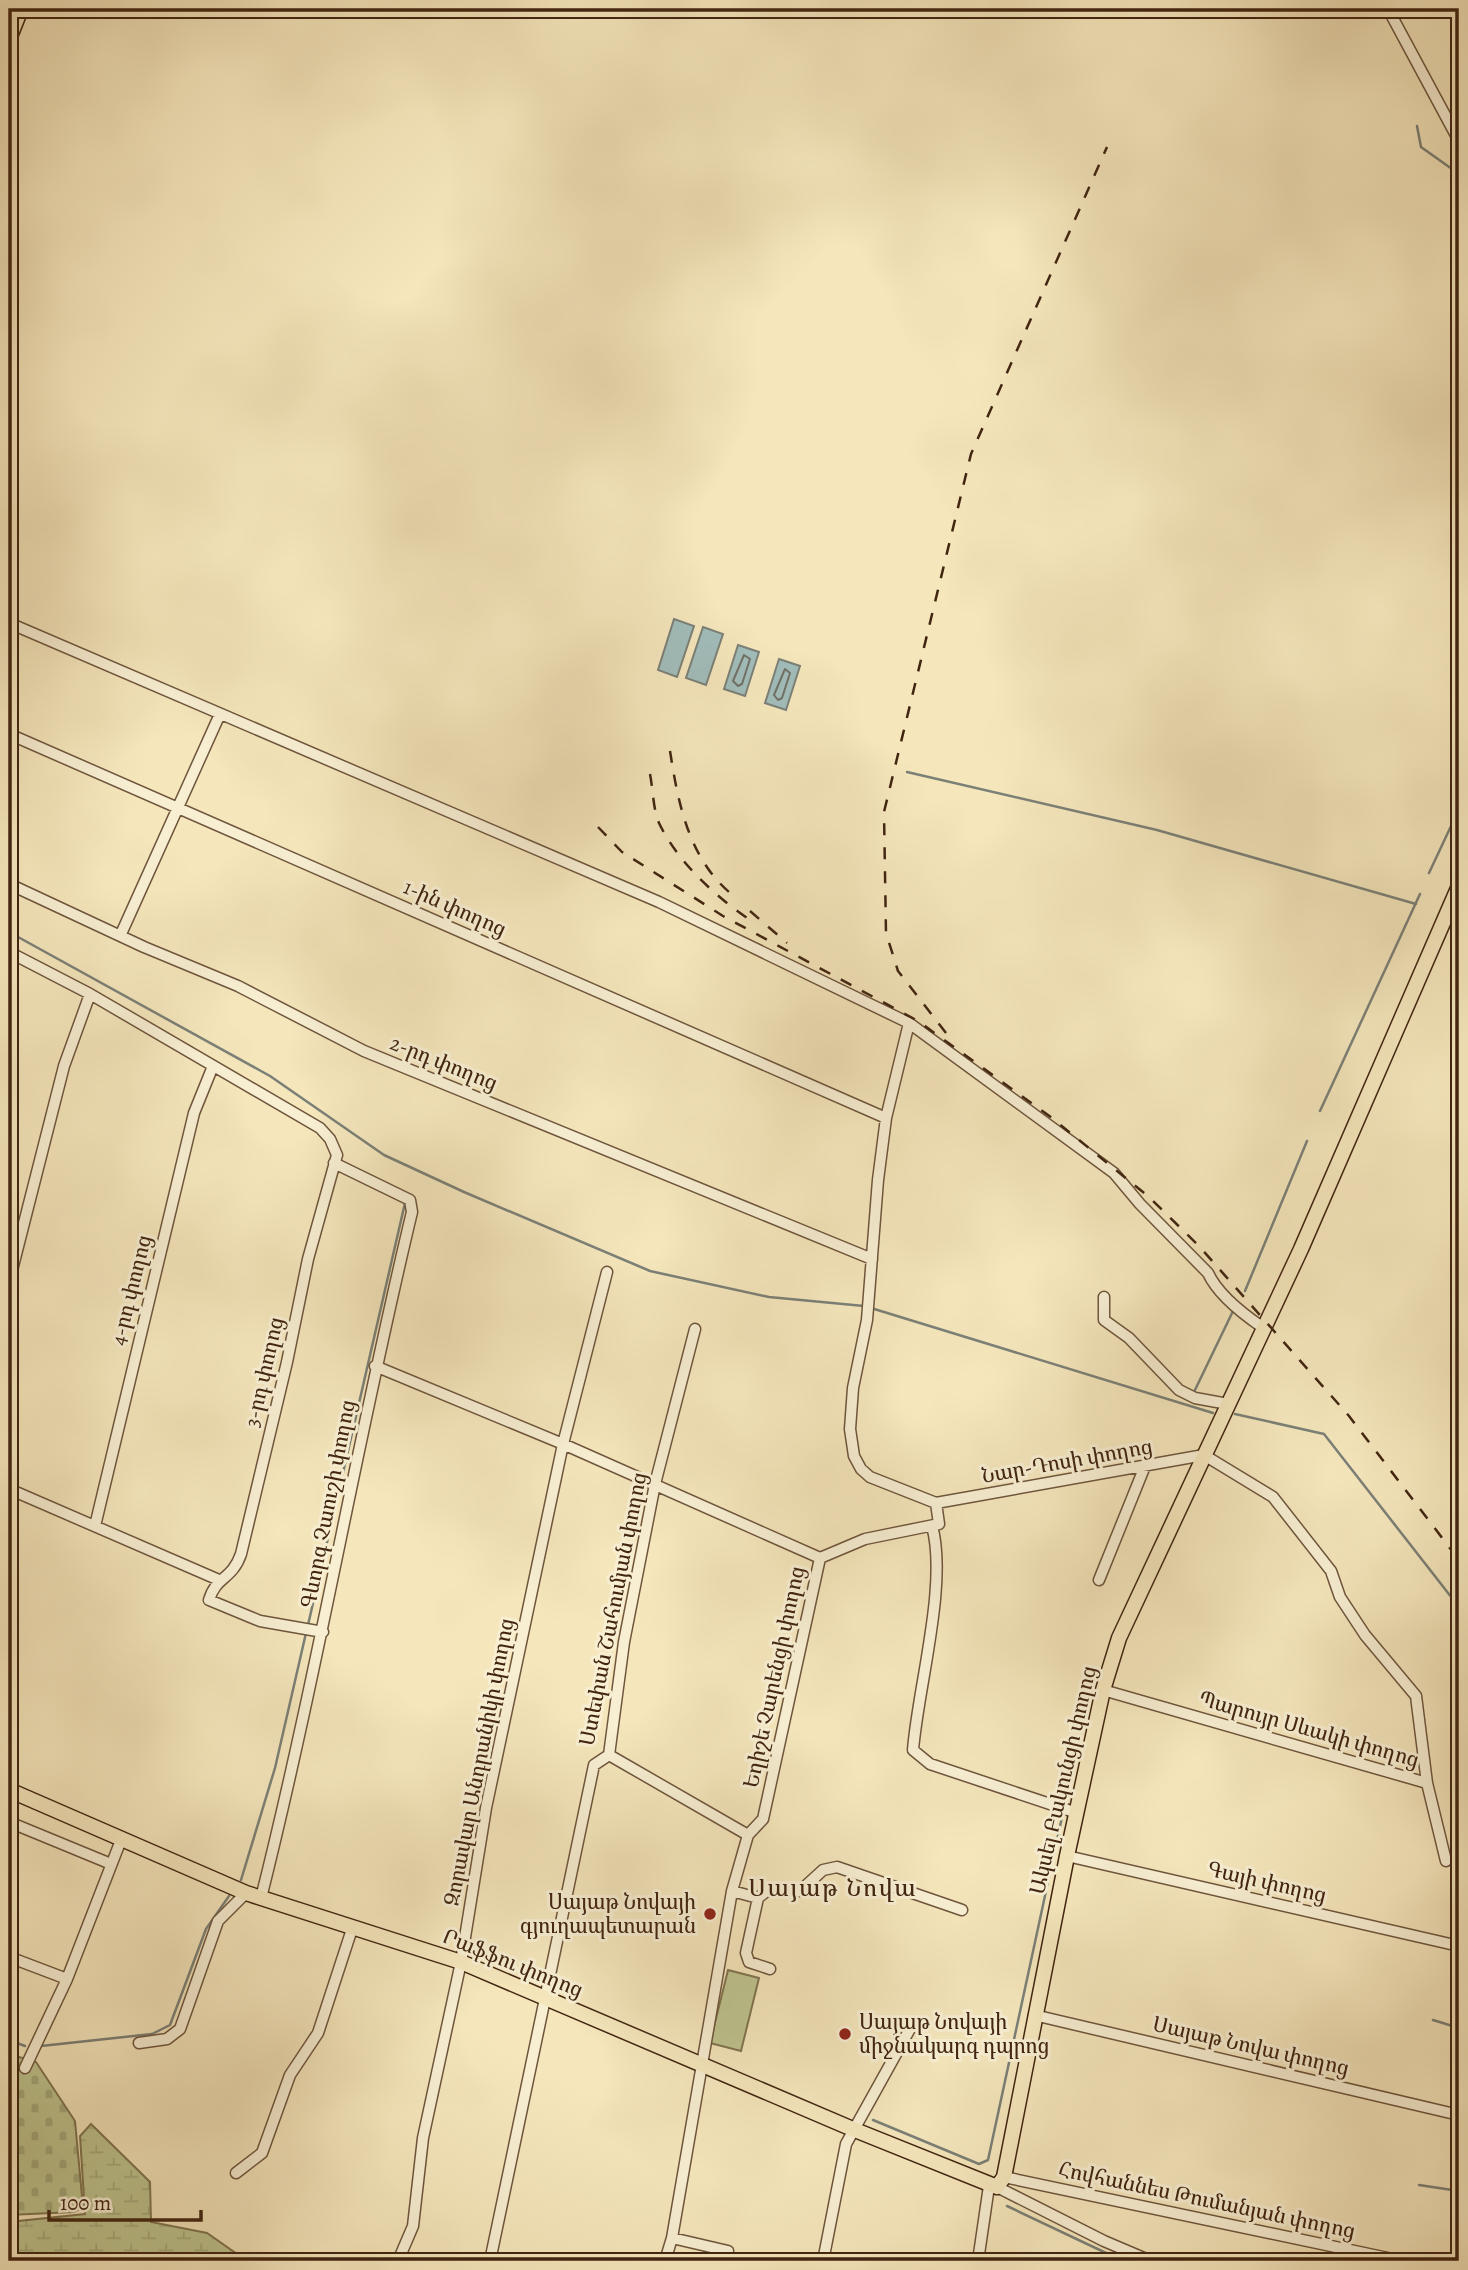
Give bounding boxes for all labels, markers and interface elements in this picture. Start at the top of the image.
street label: 1-ին փողոց [399,873,511,943]
street label: 2-րդ փողոց [386,1029,502,1097]
street label: 4-րդ փողոց [104,1232,158,1348]
street label: 3-րդ փողոց [238,1314,290,1430]
street label: Գևորգ Չաուշի փողոց [294,1397,362,1611]
street label: Նար-Դոսի փողոց [979,1432,1155,1490]
street label: Ստեփան Շահումյան փողոց [573,1470,653,1748]
street label: Եղիշե Չարենցի փողոց [737,1563,811,1791]
street label: Զորավար Անդրանիկի փողոց [437,1616,521,1908]
street label: Ակսել Բակունցի փողոց [1023,1663,1103,1897]
street label: Պարույր Սևակի փողոց [1195,1684,1423,1774]
street label: Գայի փողոց [1205,1855,1329,1909]
district label: Սայաթ Նովա [748,1872,918,1904]
place label: Սայաթ Նովայի գյուղապետարան [520,1888,696,1940]
marker: Սայաթ Նովայի գյուղապետարան [702,1906,718,1922]
street label: Րաֆֆու փողոց [439,1922,587,2004]
place label: Սայաթ Նովայի միջնակարգ դպրոց [859,2008,1049,2060]
street label: Սայաթ Նովա փողոց [1150,2010,1352,2082]
marker: Սայաթ Նովայի միջնակարգ դպրոց [837,2026,853,2042]
street label: Հովհաննես Թումանյան փողոց [1056,2155,1358,2245]
scale bar [49,2179,201,2223]
text: 100 m [60,2189,111,2217]

